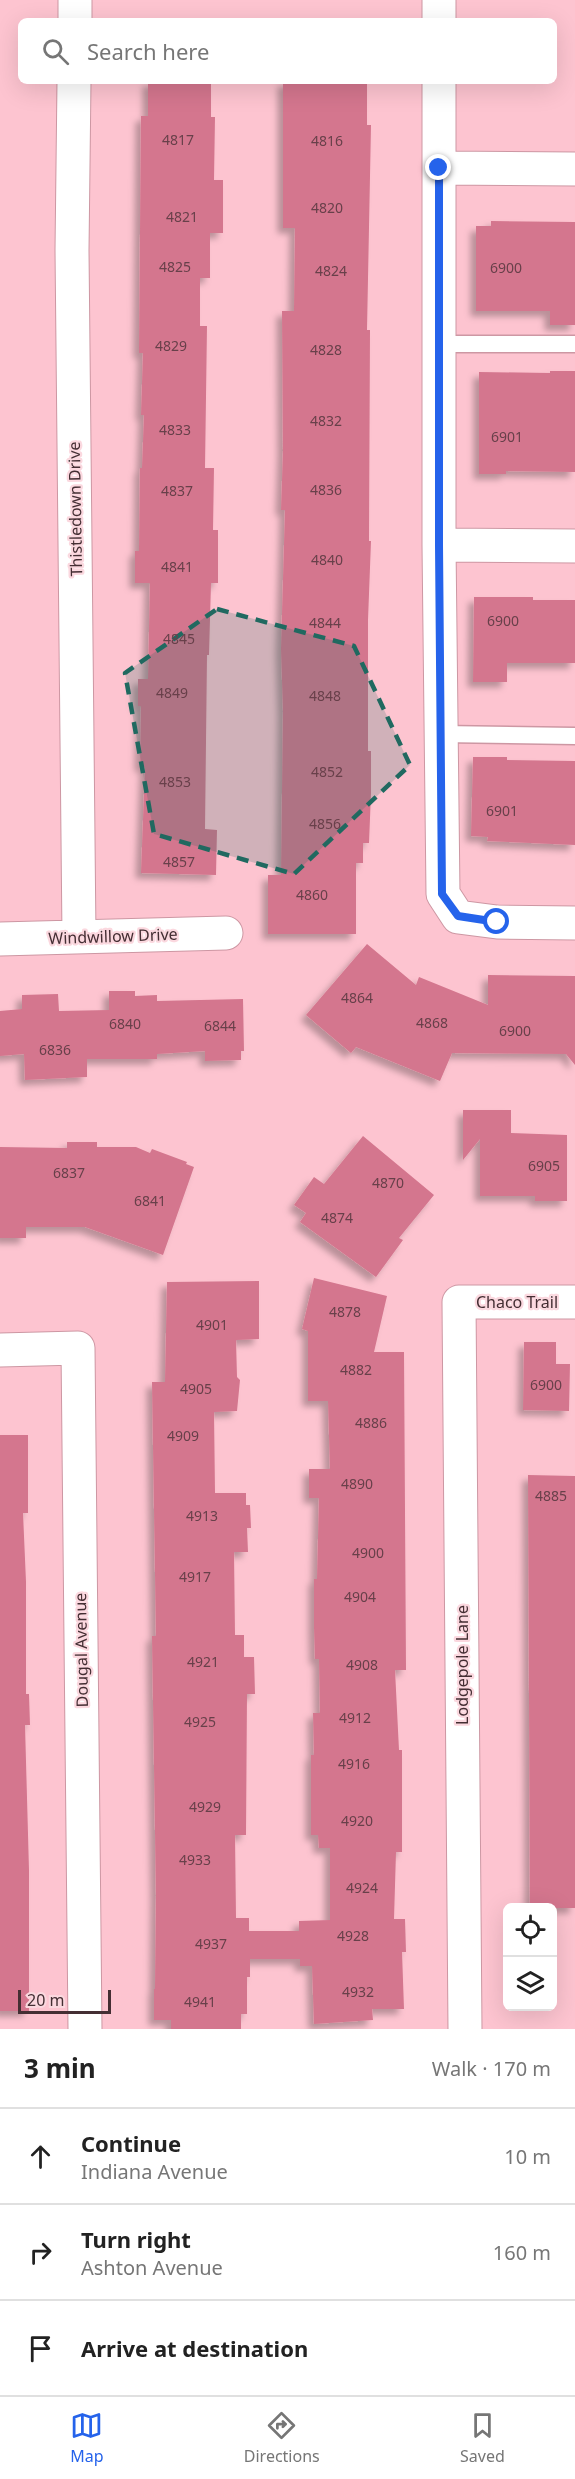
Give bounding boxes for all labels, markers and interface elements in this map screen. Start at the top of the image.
search box [18,18,557,84]
icon: search [39,35,72,68]
text: Search here [87,36,209,66]
house number: 4817 [162,130,194,149]
house number: 4816 [311,131,343,150]
route end [425,154,451,180]
house number: 4820 [311,198,343,217]
house number: 4821 [166,207,198,226]
house number: 4825 [159,257,191,276]
house number: 6900 [490,258,522,277]
house number: 4824 [315,261,347,280]
house number: 4829 [155,336,187,355]
house number: 4828 [310,340,342,359]
house number: 4832 [310,411,342,430]
house number: 4833 [159,420,191,439]
house number: 6901 [491,427,523,446]
street label: Thistledown Drive [63,441,87,577]
house number: 4836 [310,480,342,499]
house number: 4837 [161,481,193,500]
house number: 4840 [311,550,343,569]
house number: 4841 [161,557,193,576]
house number: 6900 [487,611,519,630]
house number: 4844 [309,613,341,632]
house number: 4845 [163,629,195,648]
house number: 4849 [156,683,188,702]
house number: 4848 [309,686,341,705]
house number: 4852 [311,762,343,781]
house number: 4853 [159,772,191,791]
house number: 6901 [486,801,518,820]
house number: 4856 [309,814,341,833]
house number: 4857 [163,852,195,871]
house number: 4860 [296,885,328,904]
route start [483,908,509,934]
street label: Windwillow Drive [48,923,178,949]
house number: 4864 [341,988,373,1007]
house number: 4868 [416,1013,448,1032]
house number: 6840 [109,1014,141,1033]
house number: 6844 [204,1016,236,1035]
house number: 6900 [499,1021,531,1040]
house number: 6836 [39,1040,71,1059]
house number: 6905 [528,1156,560,1175]
house number: 6837 [53,1163,85,1182]
house number: 4870 [372,1173,404,1192]
house number: 6841 [134,1191,166,1210]
house number: 4874 [321,1208,353,1227]
street label: Chaco Trail [476,1291,558,1313]
house number: 4878 [329,1302,361,1321]
house number: 4901 [196,1315,228,1334]
house number: 4882 [340,1360,372,1379]
house number: 6900 [530,1375,562,1394]
house number: 4905 [180,1379,212,1398]
house number: 4886 [355,1413,387,1432]
house number: 4909 [167,1426,199,1445]
house number: 4890 [341,1474,373,1493]
house number: 4885 [535,1486,567,1505]
house number: 4913 [186,1506,218,1525]
house number: 4900 [352,1543,384,1562]
house number: 4917 [179,1567,211,1586]
house number: 4904 [344,1587,376,1606]
street label: Dougal Avenue [69,1593,93,1707]
street label: Lodgepole Lane [451,1605,473,1725]
house number: 4921 [187,1652,219,1671]
house number: 4908 [346,1655,378,1674]
house number: 4912 [339,1708,371,1727]
house number: 4925 [184,1712,216,1731]
house number: 4916 [338,1754,370,1773]
house number: 4929 [189,1797,221,1816]
house number: 4920 [341,1811,373,1830]
house number: 4933 [179,1850,211,1869]
house number: 4924 [346,1878,378,1897]
map controls [503,1903,557,2011]
button: locate [503,1903,557,1957]
house number: 4928 [337,1926,369,1945]
house number: 4937 [195,1934,227,1953]
button: layers [503,1957,557,2011]
house number: 4932 [342,1982,374,2001]
scale bar [18,1987,111,2014]
text: 20 m [27,1989,64,2011]
house number: 4941 [184,1992,216,2011]
text: 3 min [24,2050,96,2086]
text: Walk · 170 m [432,2055,551,2082]
text: Continue [81,2128,181,2158]
icon: ahead [24,2140,57,2173]
text: 10 m [504,2143,551,2170]
text: Indiana Avenue [81,2158,228,2185]
text: Turn right [81,2224,191,2254]
icon: right [24,2236,57,2269]
text: 160 m [493,2239,551,2266]
text: Ashton Avenue [81,2254,223,2281]
icon: arrive [24,2332,57,2365]
text: Arrive at destination [81,2333,308,2363]
tab: Map [70,2409,103,2467]
tab: Directions [244,2409,320,2467]
tab: Saved [460,2409,505,2467]

